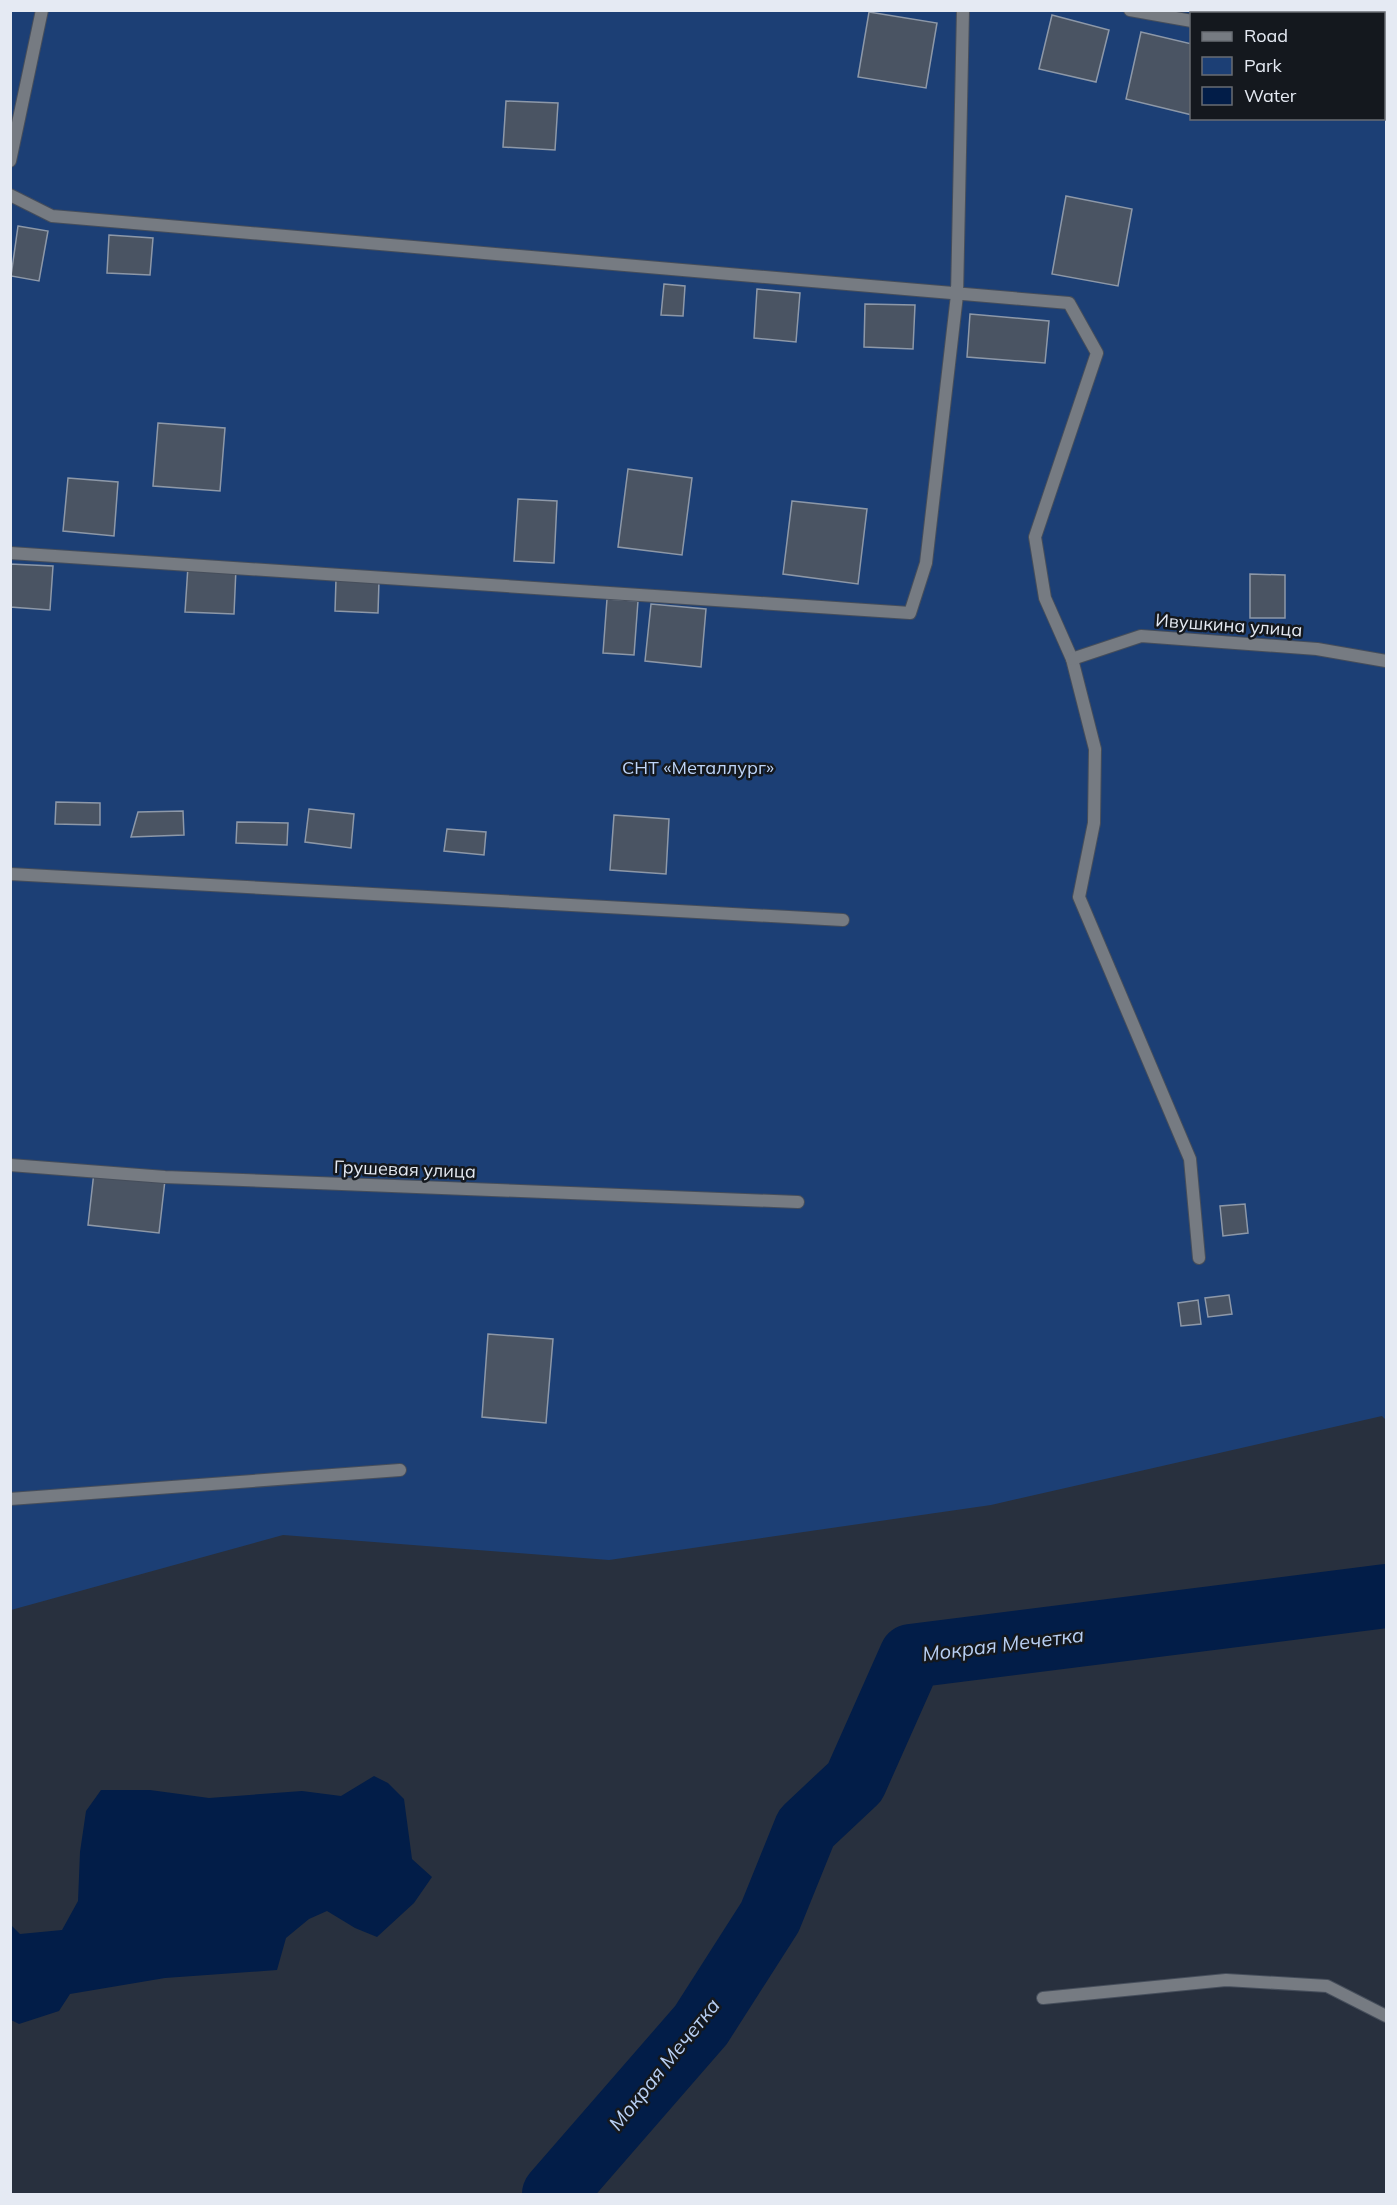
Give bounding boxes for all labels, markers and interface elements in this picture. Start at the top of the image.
legend [1190,12,1385,120]
text: Road [1244,24,1288,47]
text: Park [1244,54,1283,77]
text: Water [1244,84,1297,107]
street label: Ивушкина улица [1155,608,1303,642]
park label: СНТ «Металлург» [622,756,774,779]
street label: Грушевая улица [334,1155,476,1183]
water label: Мокрая Мечетка [921,1622,1085,1666]
water label: Мокрая Мечетка [603,1993,725,2135]

